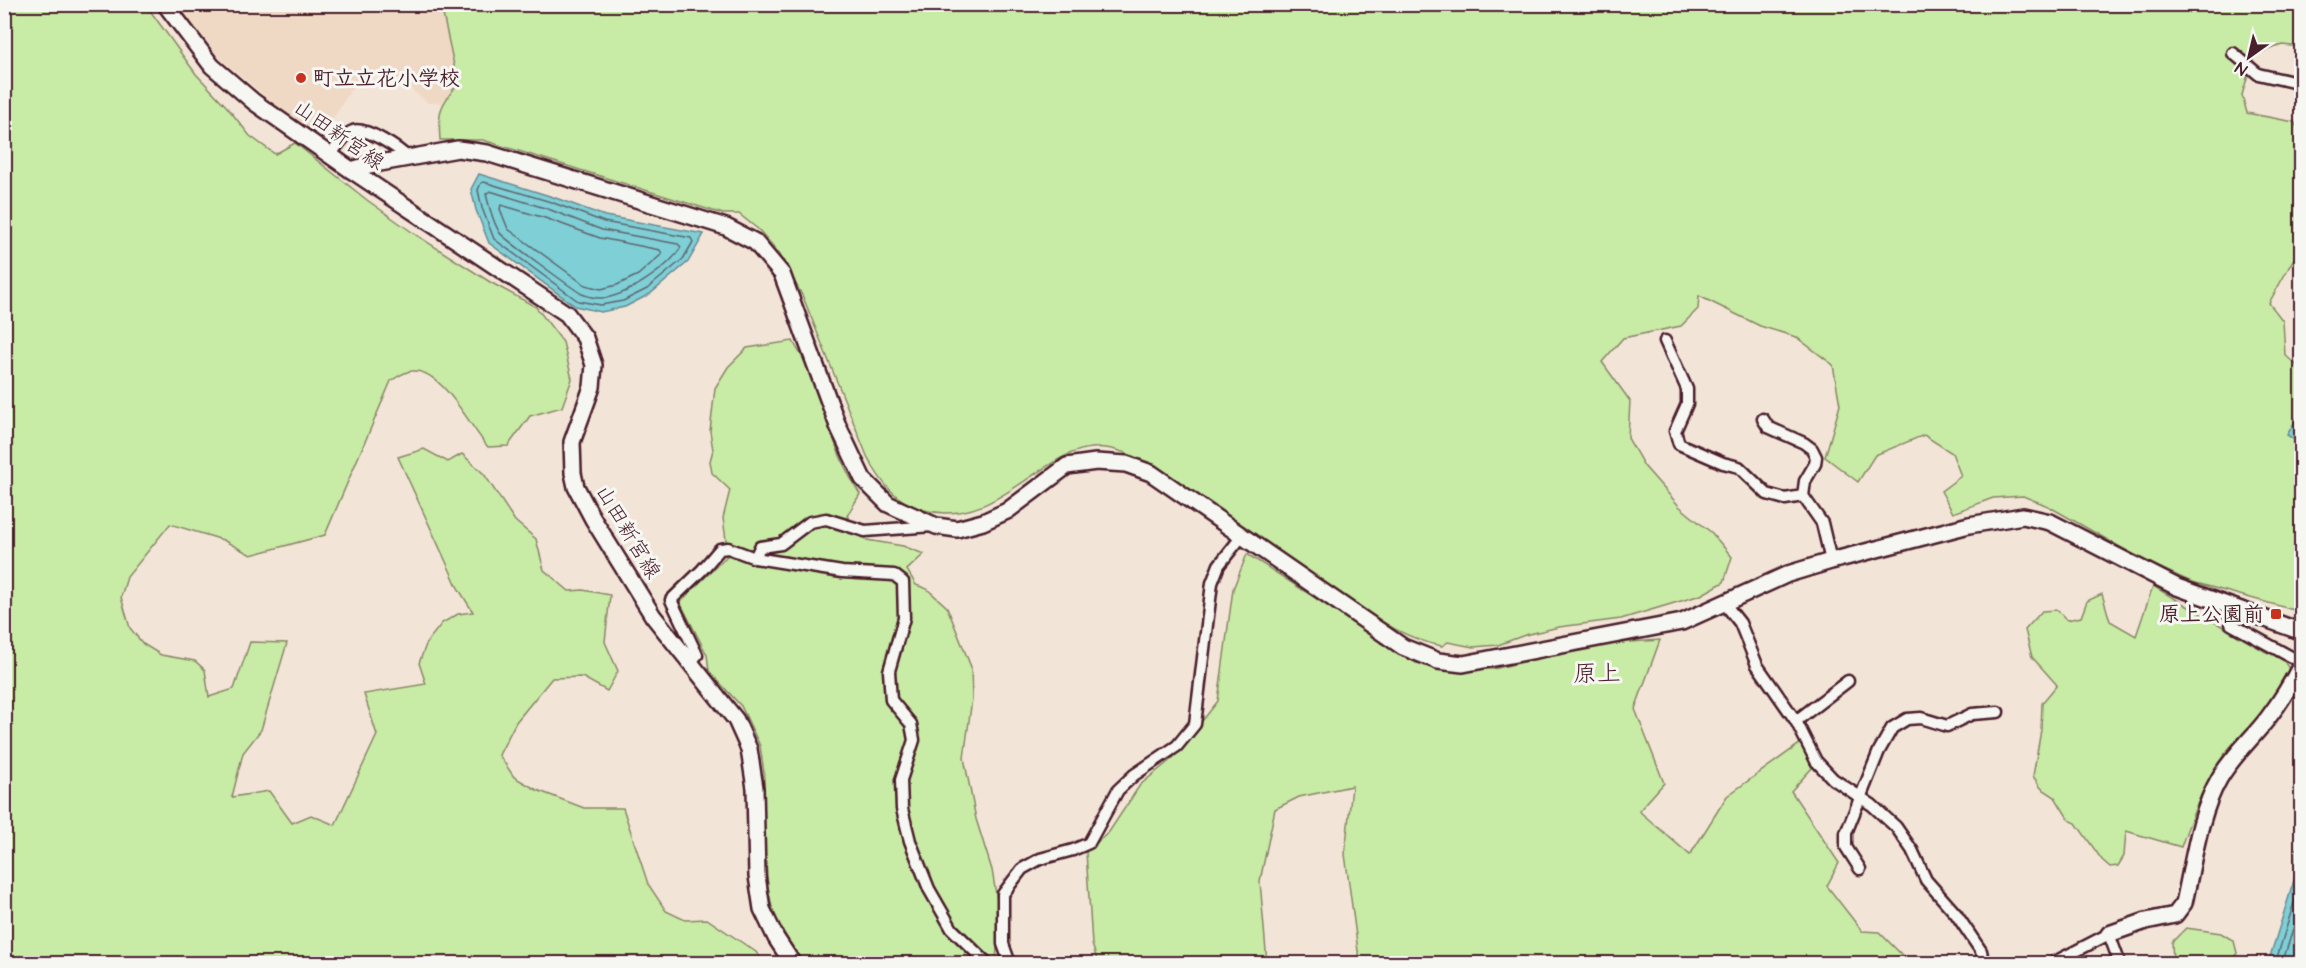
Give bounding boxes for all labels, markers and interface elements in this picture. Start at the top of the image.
north arrow [2219,27,2279,87]
text: N [2231,57,2251,81]
place label: 町立立花小学校 [313,64,460,93]
marker: 町立立花小学校 [294,71,308,85]
street label: 山田新宮線 [288,93,390,177]
street label: 山田新宮線 [589,480,667,584]
place label: 原上公園前 [2159,600,2264,629]
marker: 原上公園前 [2269,607,2283,621]
district label: 原上 [1573,657,1621,691]

